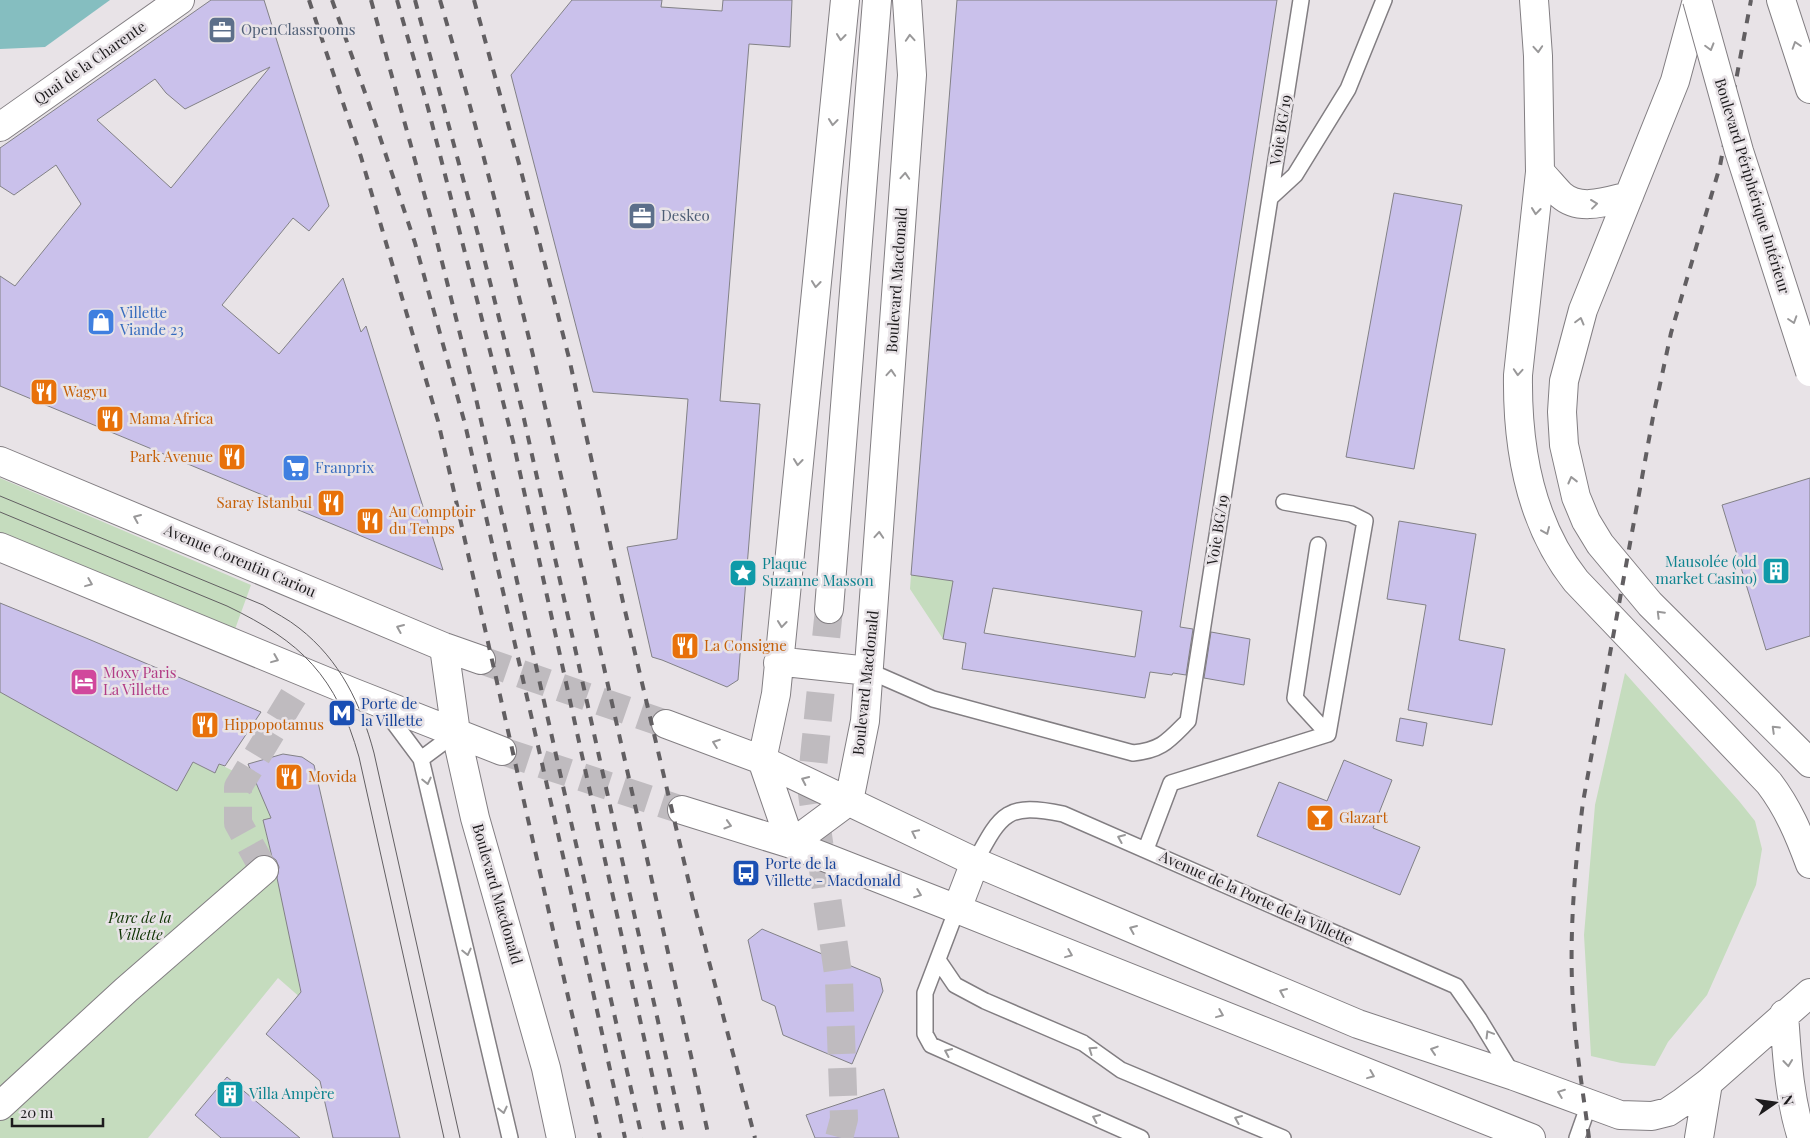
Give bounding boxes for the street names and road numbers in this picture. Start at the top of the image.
street label: Quai de la Charente [29,16,150,108]
street label: Boulevard Périphérique Intérieur [1711,75,1795,296]
street label: Voie BG/19 [1264,93,1295,168]
street label: Boulevard Macdonald [881,206,911,353]
street label: Voie BG/19 [1201,493,1232,568]
street label: Avenue Corentin Cariou [161,519,320,601]
street label: Boulevard Macdonald [847,609,883,756]
street label: Boulevard Macdonald [468,821,528,967]
street label: Avenue de la Porte de la Villette [1156,845,1356,949]

